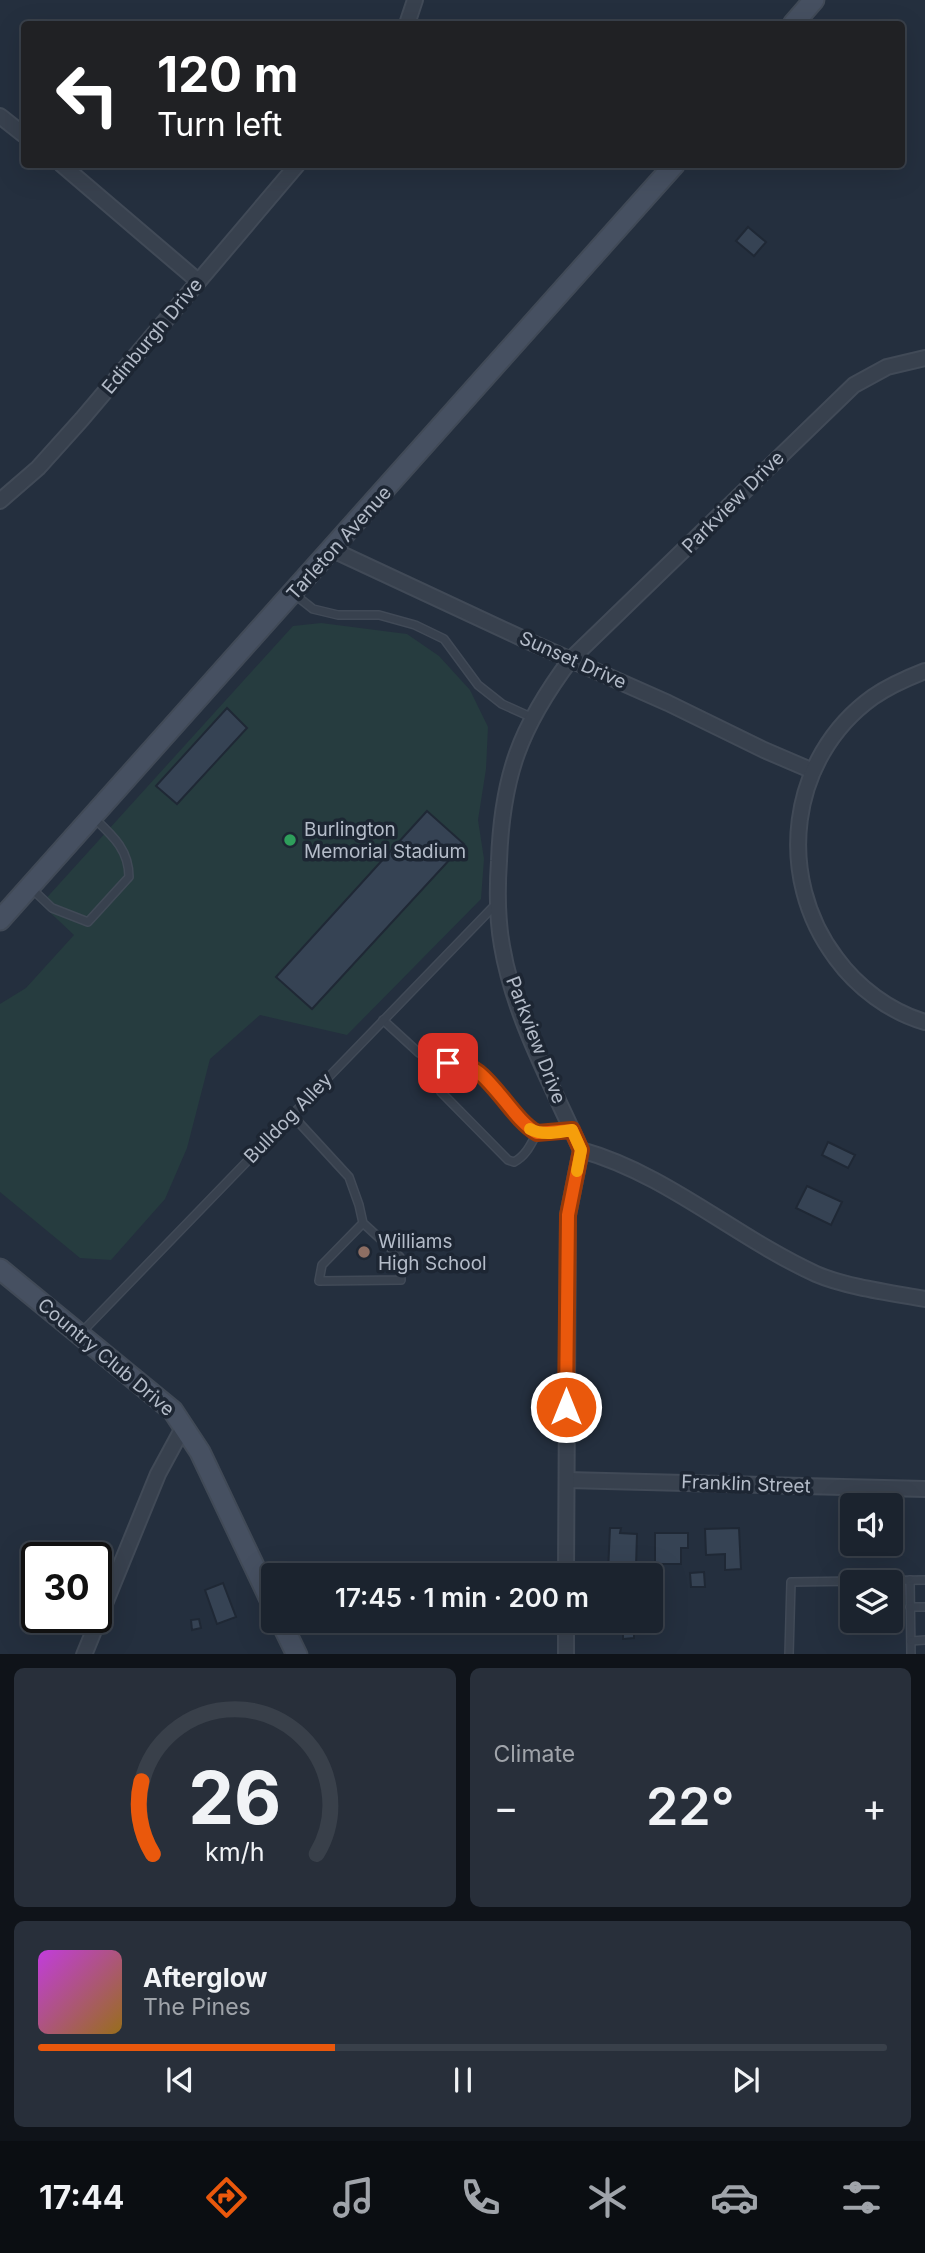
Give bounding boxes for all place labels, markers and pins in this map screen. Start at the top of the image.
place label: Burlington Memorial Stadium [304,818,466,863]
marker: Burlington Memorial Stadium [282,832,298,848]
pin [418,1033,478,1093]
place label: Williams High School [378,1230,487,1275]
marker: Williams High School [356,1244,372,1260]

